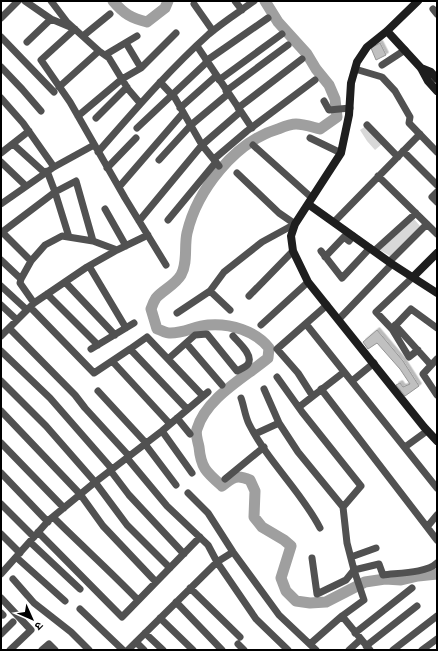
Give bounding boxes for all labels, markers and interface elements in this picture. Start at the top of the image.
north arrow [12,599,52,639]
text: उ [32,620,46,634]

